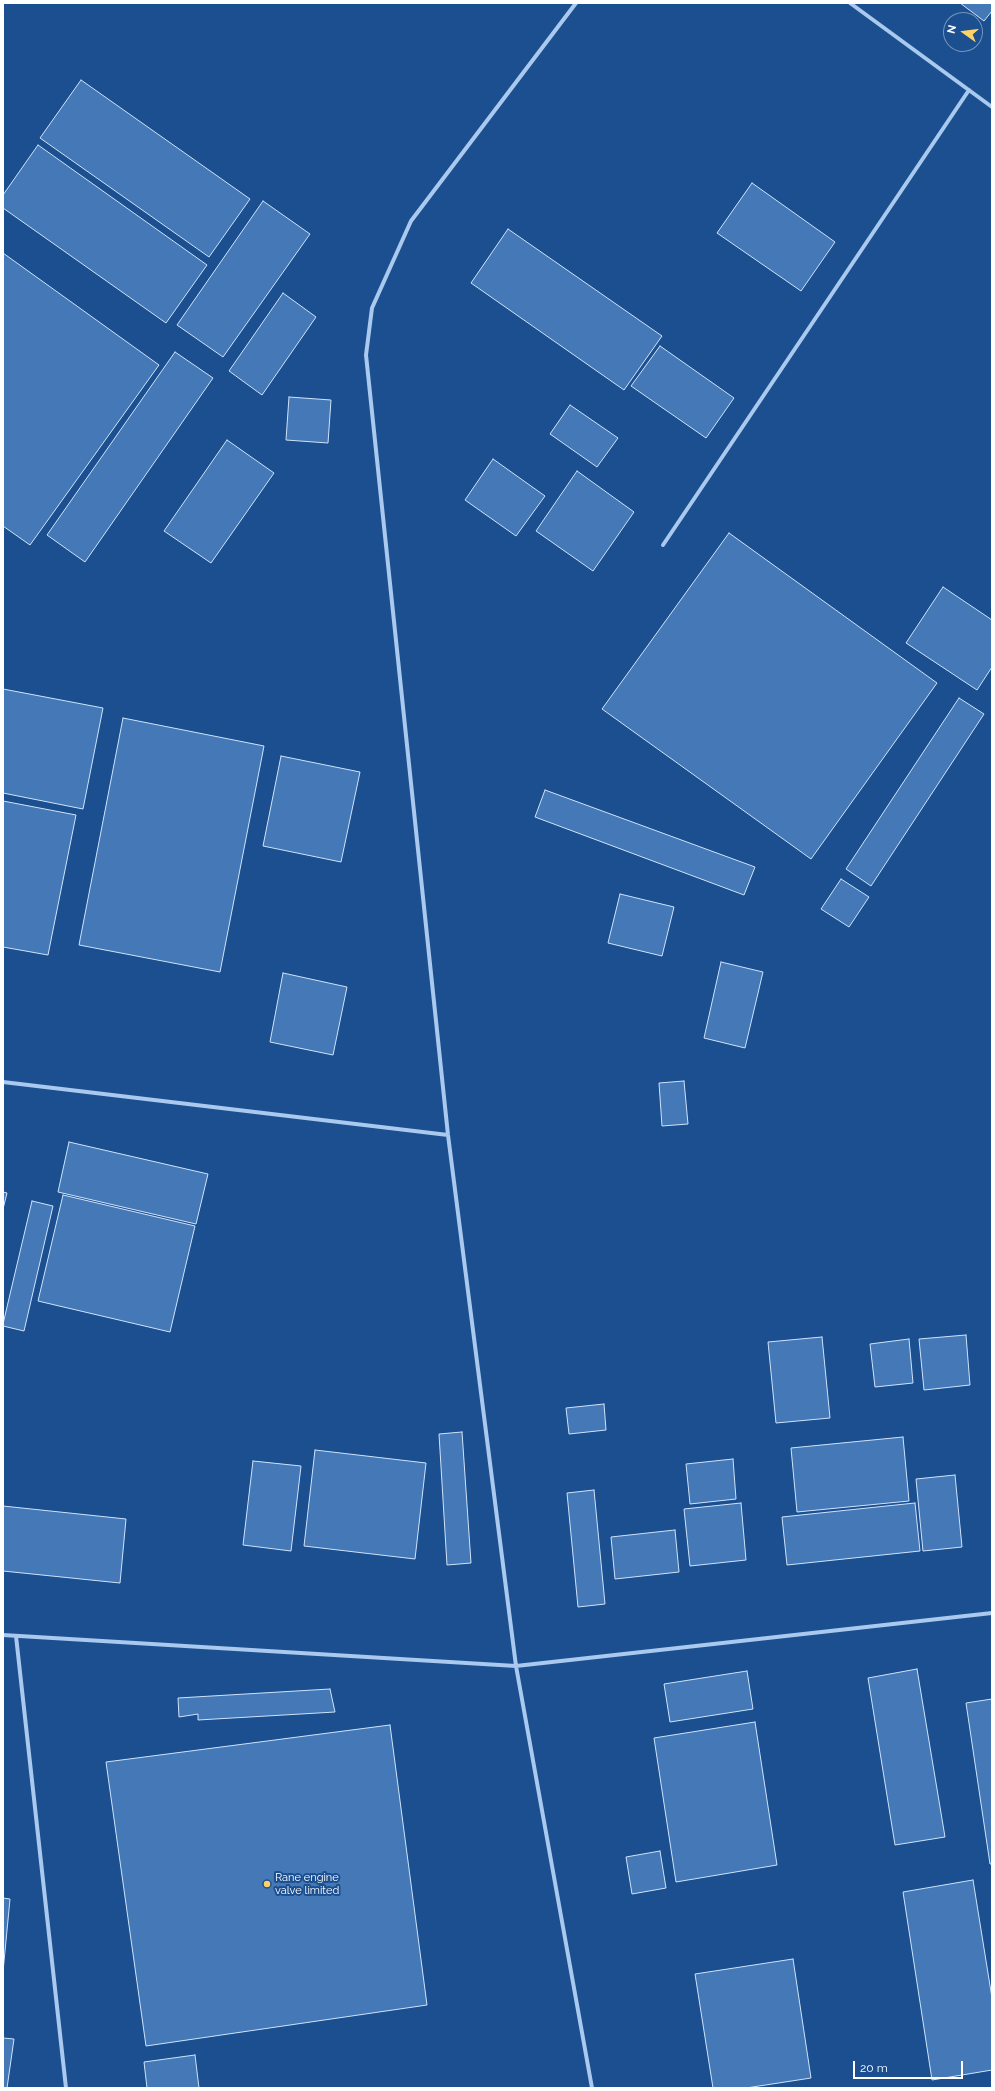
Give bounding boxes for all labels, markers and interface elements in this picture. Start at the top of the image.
north arrow [943,12,983,52]
text: N [945,24,959,35]
place label: Rane engine valve limited [275,1871,339,1897]
marker: Rane engine valve limited [262,1879,272,1889]
scale bar [855,2053,965,2079]
text: 20 m [860,2061,888,2075]

